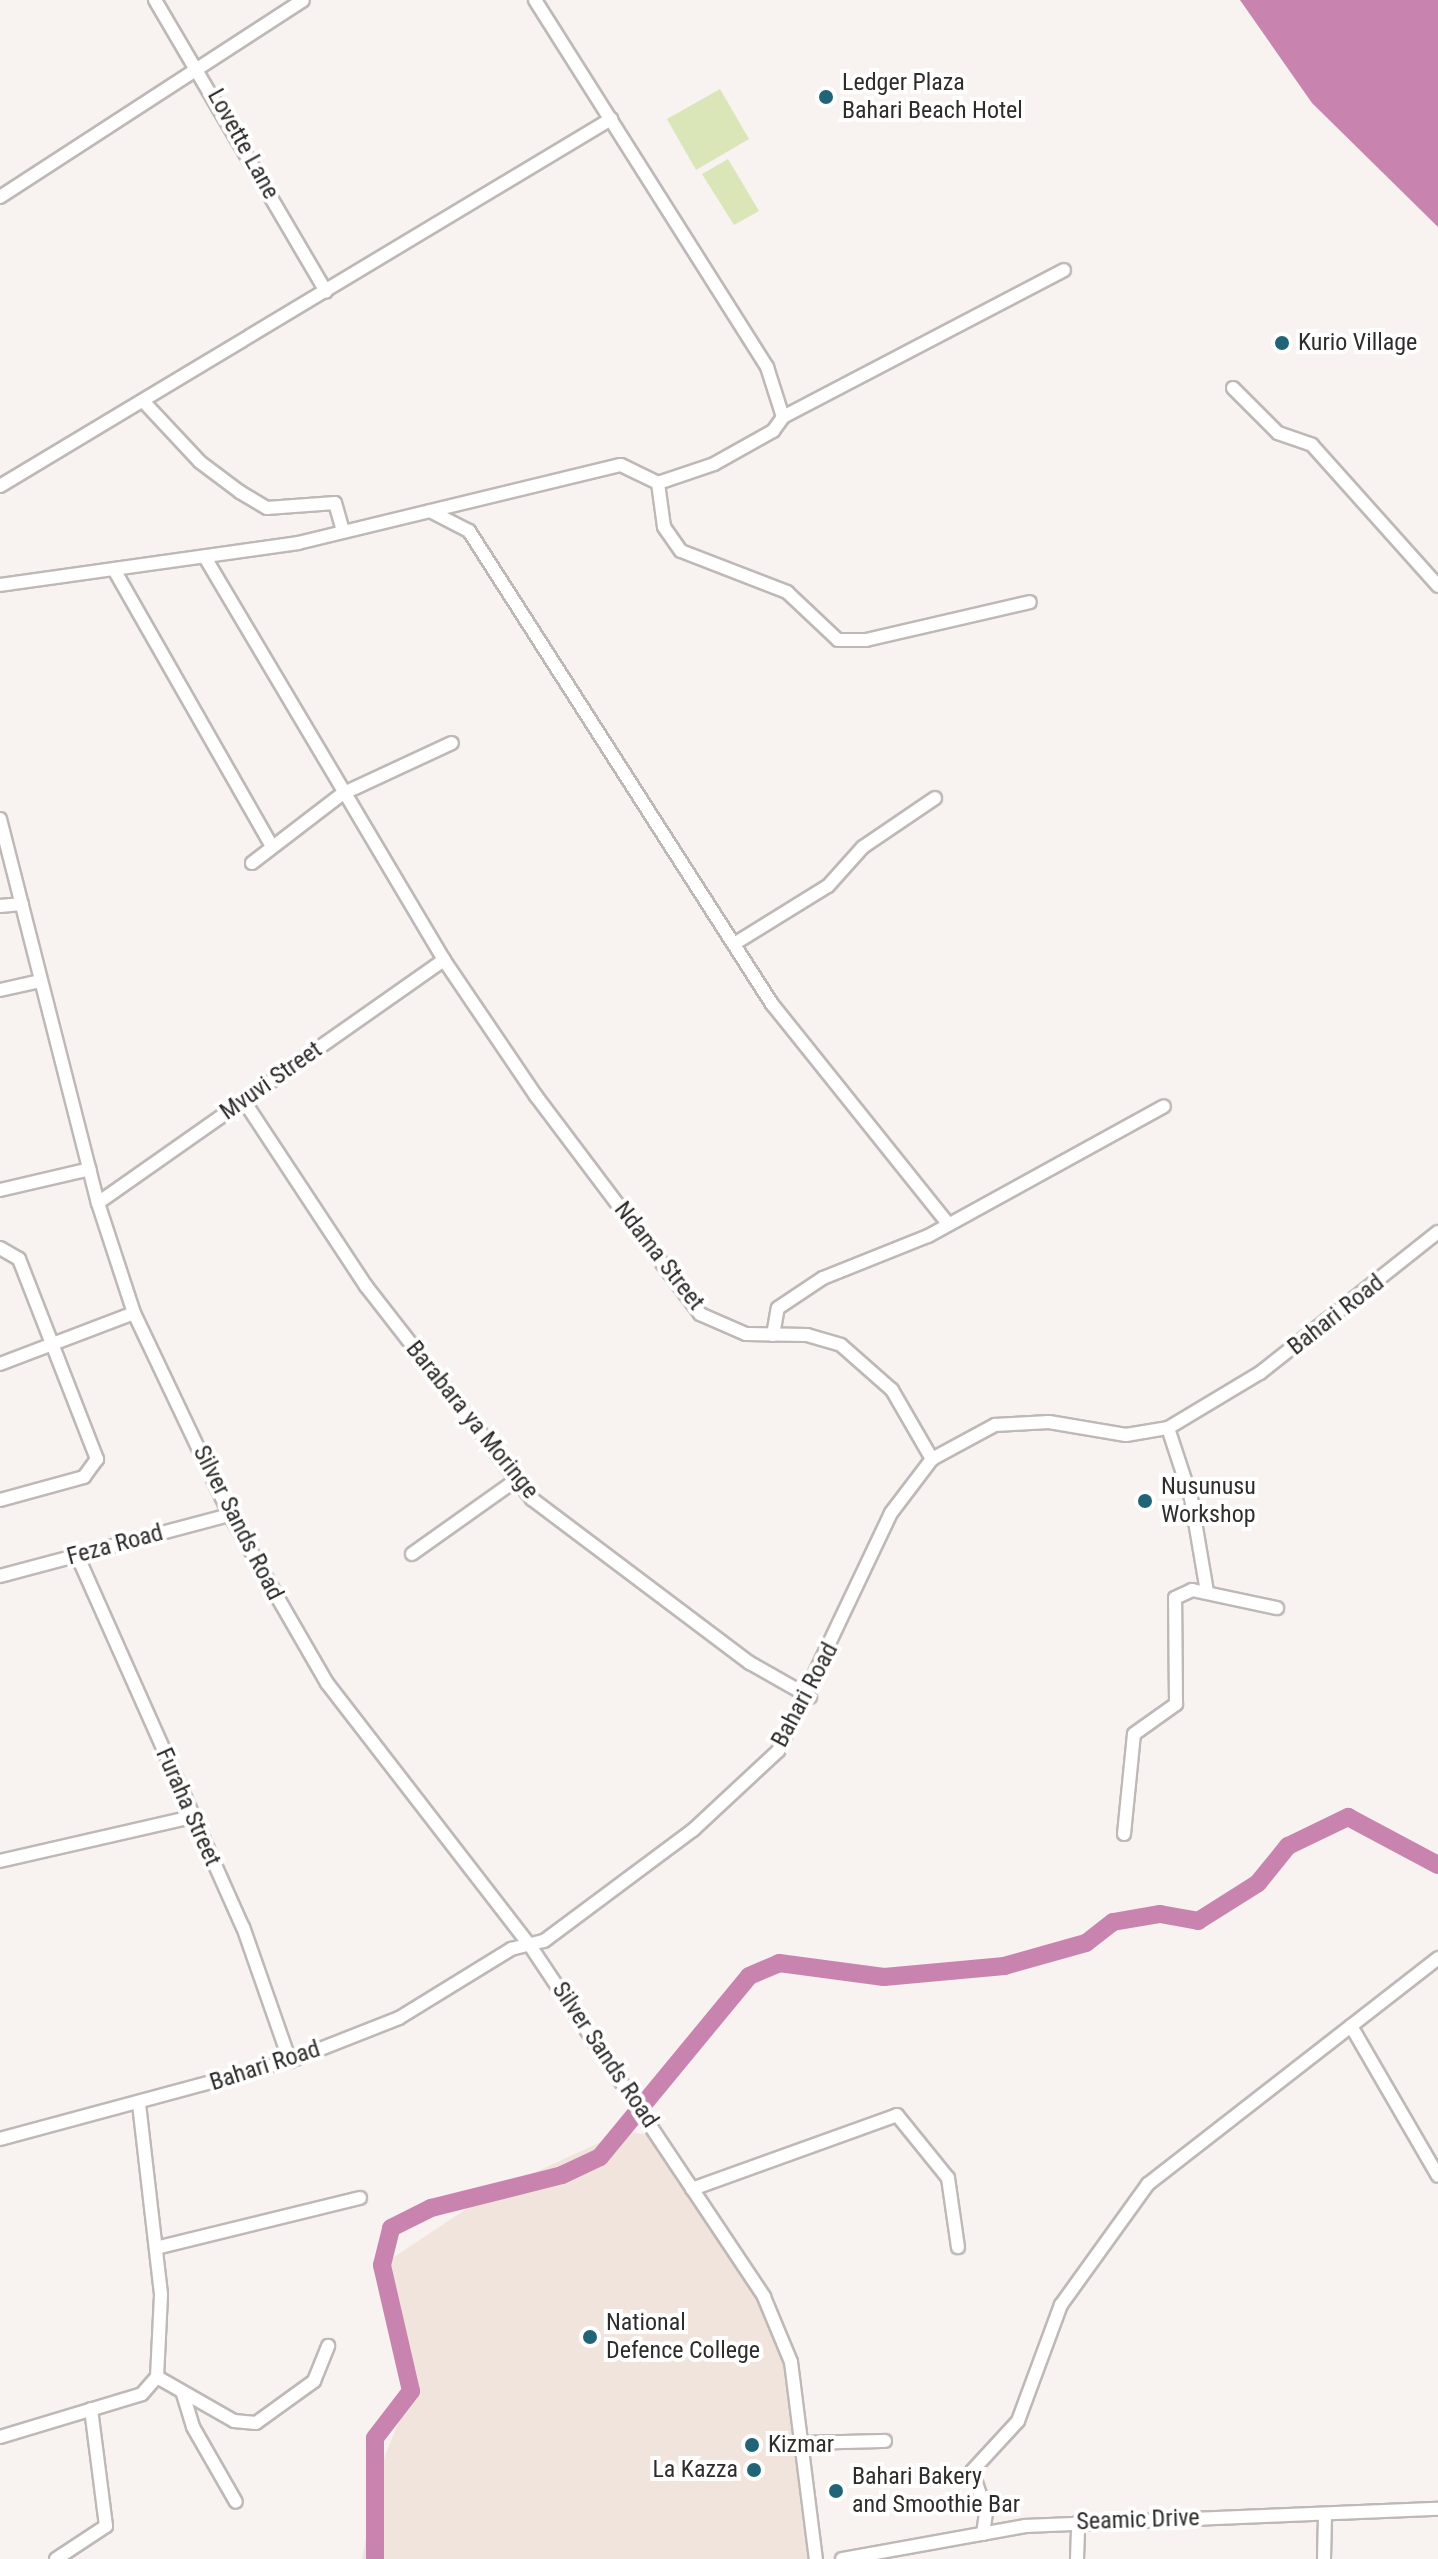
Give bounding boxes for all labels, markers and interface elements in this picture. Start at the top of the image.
place label: Ledger Plaza Bahari Beach Hotel [842,69,1023,125]
street label: Lovette Lane [201,84,285,204]
marker: Ledger Plaza Bahari Beach Hotel [817,88,835,106]
place label: Kurio Village [1298,329,1417,357]
marker: Kurio Village [1273,334,1291,352]
street label: Mvuvi Street [215,1036,327,1126]
street label: Ndama Street [608,1196,710,1316]
street label: Bahari Road [1282,1268,1390,1362]
street label: Barabara ya Moringe [400,1335,544,1505]
street label: Silver Sands Road [187,1441,289,1605]
place label: Nusunusu Workshop [1161,1473,1256,1529]
marker: Nusunusu Workshop [1136,1492,1154,1510]
street label: Feza Road [64,1518,166,1572]
street label: Bahari Road [765,1638,845,1752]
street label: Furaha Street [149,1744,227,1870]
street label: Silver Sands Road [546,1977,664,2133]
street label: Bahari Road [206,2035,324,2097]
place label: National Defence College [606,2309,760,2365]
marker: National Defence College [581,2328,599,2346]
place label: Kizmar [768,2431,834,2459]
marker: Kizmar [743,2436,761,2454]
place label: La Kazza [652,2456,738,2484]
marker: La Kazza [745,2461,763,2479]
place label: Bahari Bakery and Smoothie Bar [852,2463,1020,2519]
marker: Bahari Bakery and Smoothie Bar [827,2482,845,2500]
street label: Seamic Drive [1076,2503,1200,2537]

